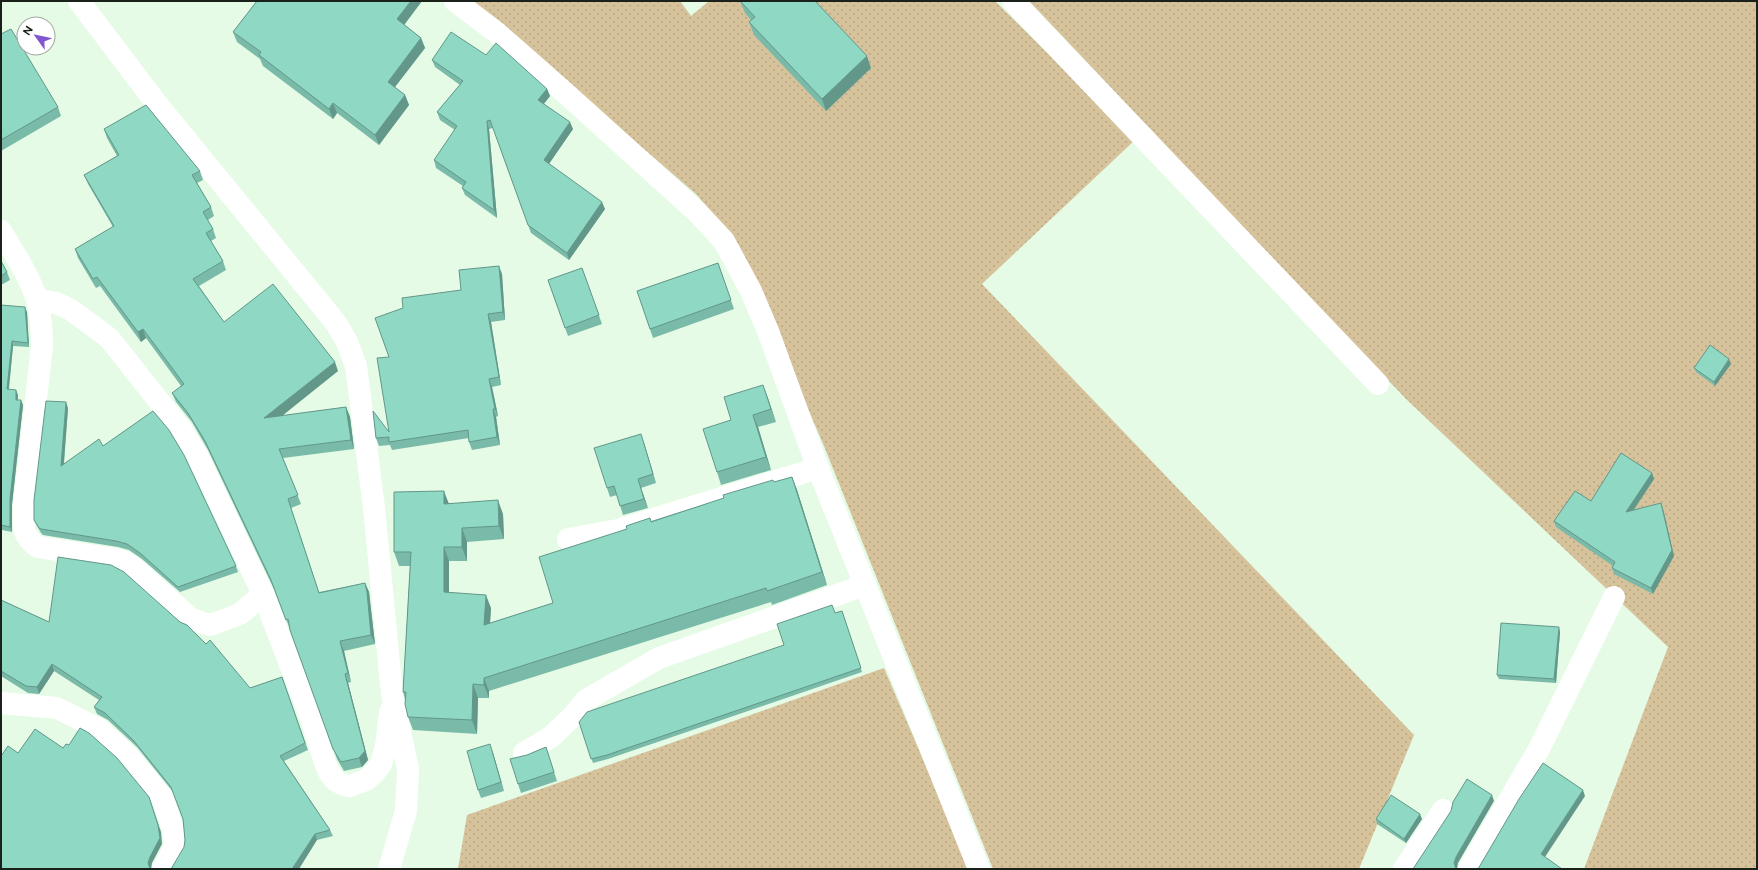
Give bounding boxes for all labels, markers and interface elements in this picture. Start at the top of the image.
north arrow [16,16,56,56]
text: N [20,24,36,38]

